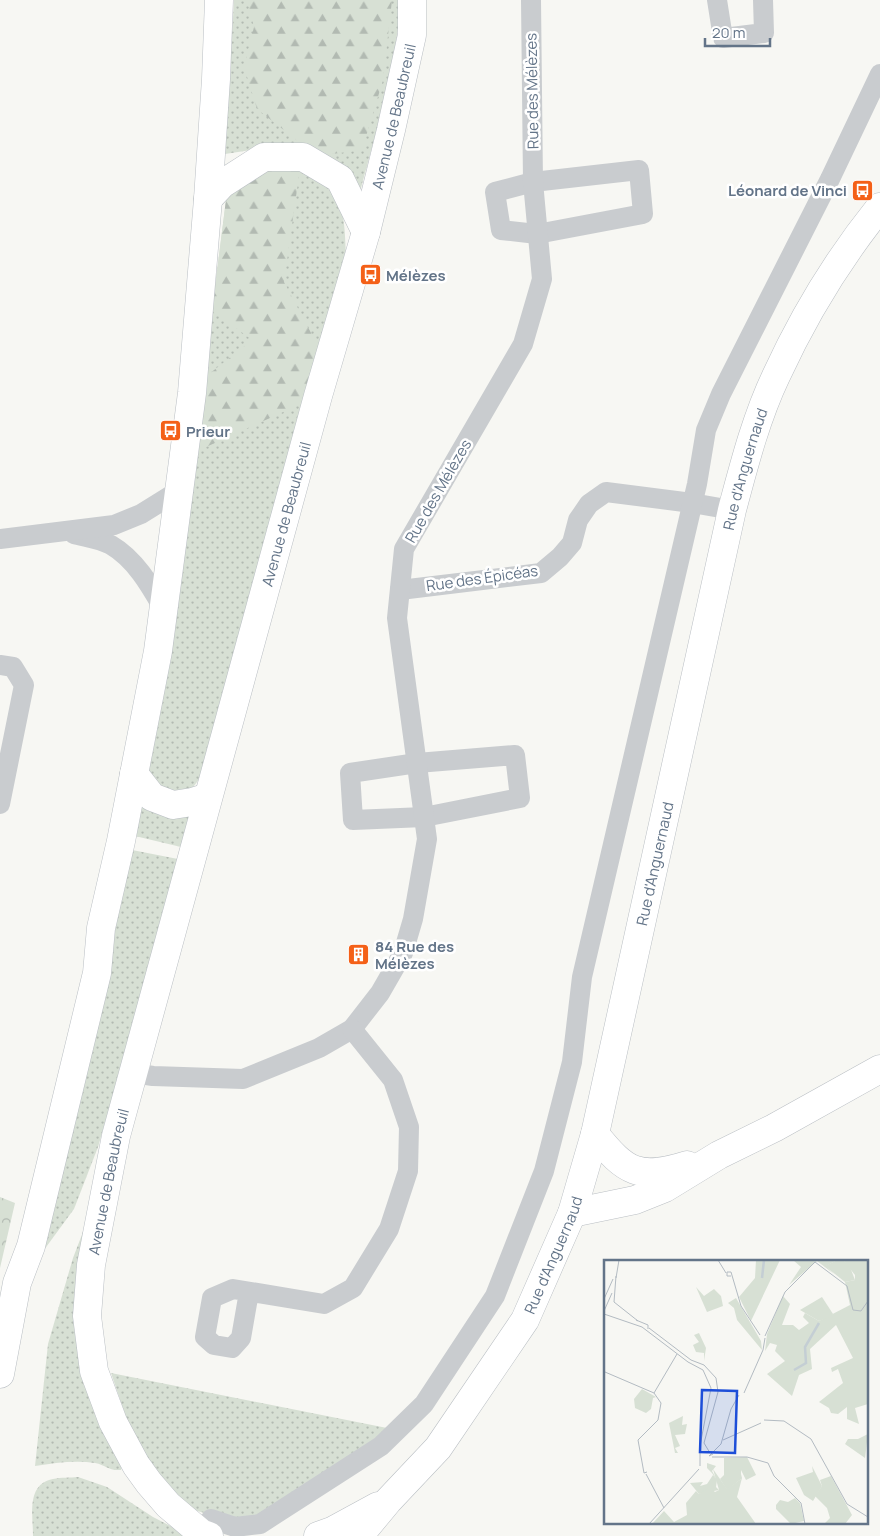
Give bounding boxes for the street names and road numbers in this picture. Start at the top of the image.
street label: Rue des Mélèzes [520,33,544,149]
street label: Avenue de Beaubreuil [366,42,420,192]
street label: Rue d'Anguernaud [717,405,772,532]
street label: Rue des Mélèzes [400,435,476,547]
street label: Avenue de Beaubreuil [256,439,316,589]
street label: Rue des Épicéas [425,560,539,596]
street label: Rue d'Anguernaud [631,800,678,927]
street label: Avenue de Beaubreuil [83,1106,134,1257]
street label: Rue d'Anguernaud [519,1194,587,1317]

